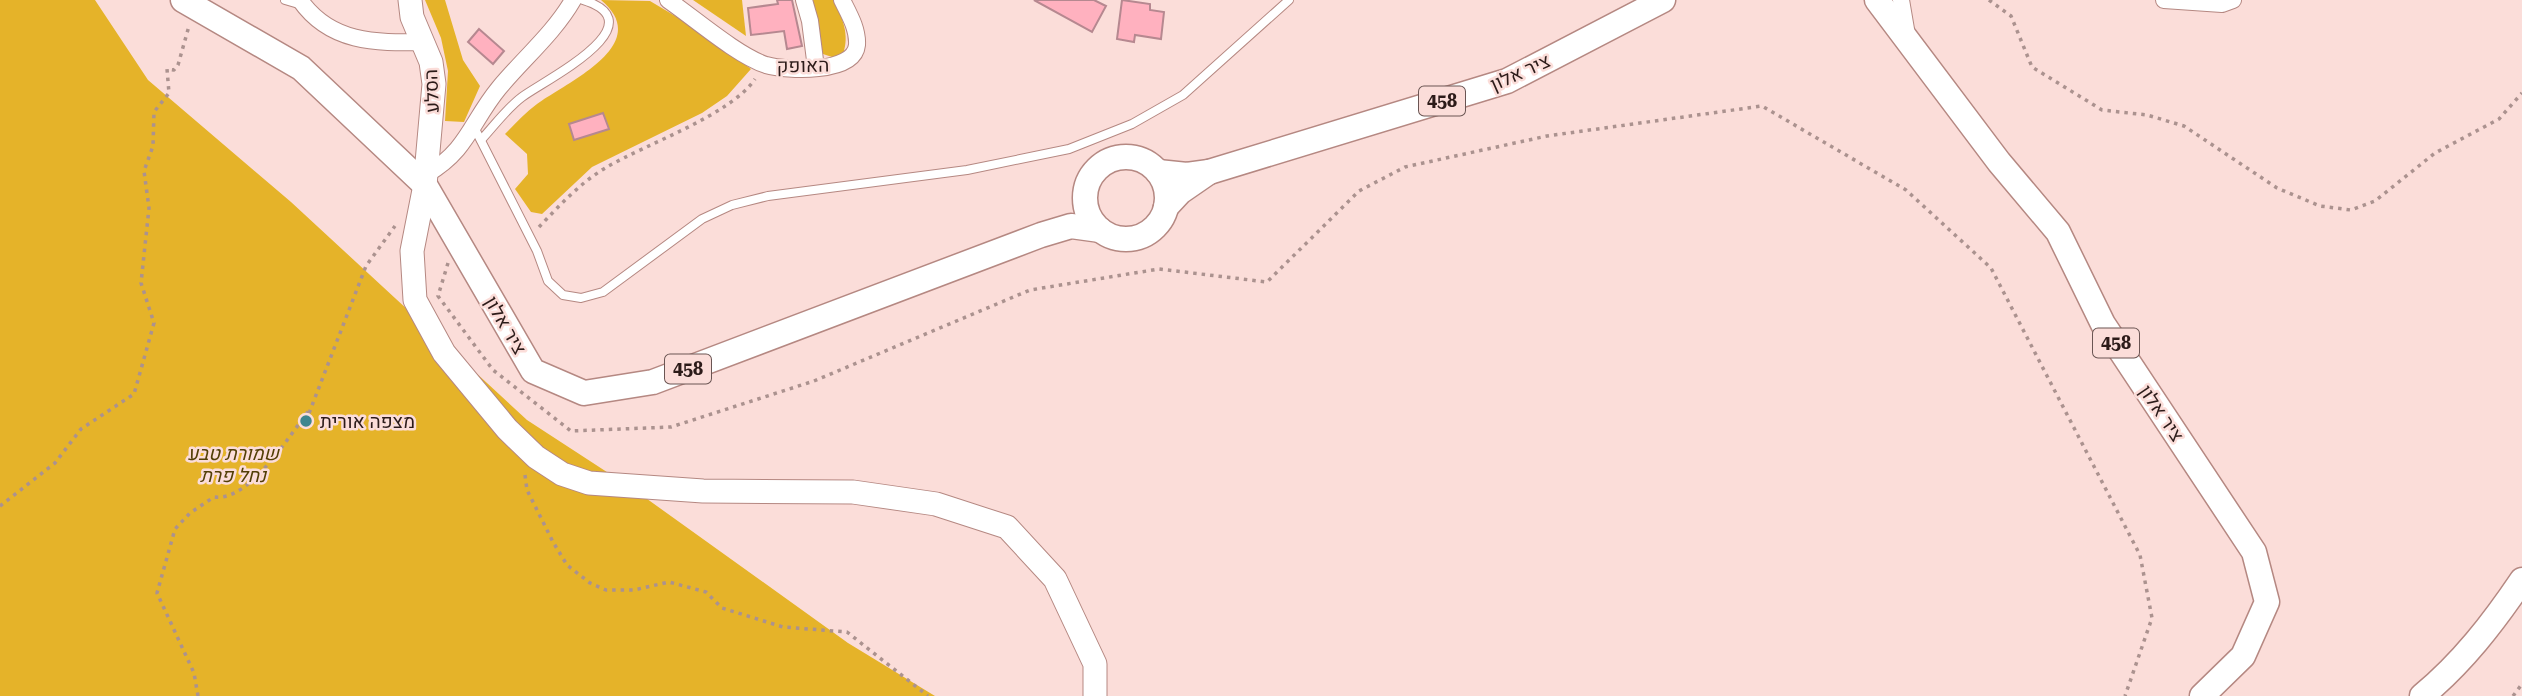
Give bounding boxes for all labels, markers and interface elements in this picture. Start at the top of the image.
street label: ציר אלון [1487,49,1554,96]
street label: האופק [776,54,830,77]
street label: הסלע [419,69,444,113]
road number: 458 [1419,86,1465,116]
street label: ציר אלון [480,292,531,358]
road number: 458 [2093,328,2139,358]
road number: 458 [665,354,711,384]
street label: ציר אלון [2134,381,2189,446]
place label: מצפה אורית [320,410,415,433]
marker: מצפה אורית [298,413,314,429]
park label: שמורת טבע נחל פרת [187,442,281,487]

